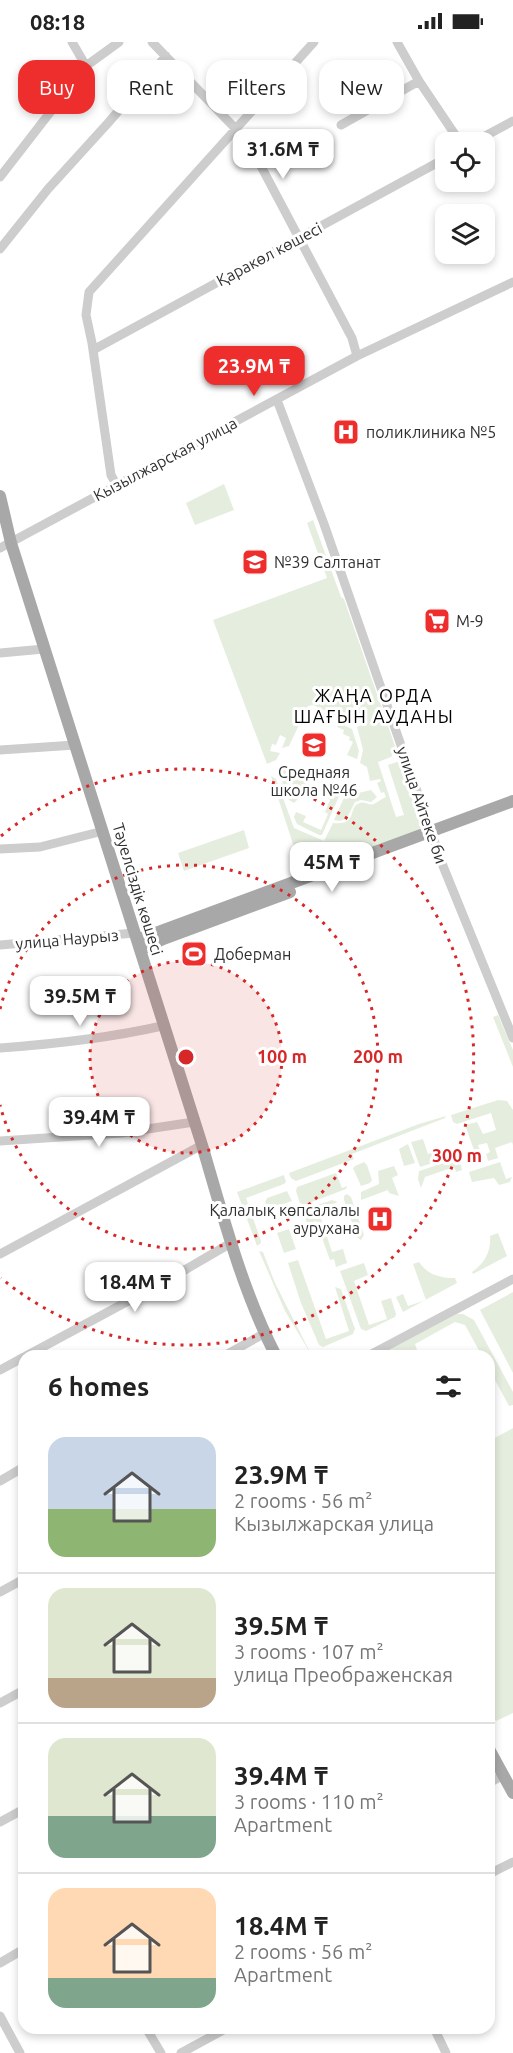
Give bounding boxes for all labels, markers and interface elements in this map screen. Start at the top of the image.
text: 08:18 [30,9,85,34]
chip: Buy [18,60,95,114]
chip: Rent [107,60,194,114]
chip: Filters [206,60,307,114]
chip: New [319,60,404,114]
pin: 31.6M ₸ [228,129,338,180]
map controls [435,132,495,264]
button: locate [435,132,495,192]
text: 31.6M ₸ [247,137,319,160]
button: layers [435,204,495,264]
street label: Қаракөл көшесі [213,219,325,289]
pin: 23.9M ₸ [199,346,309,397]
text: 23.9M ₸ [218,354,290,377]
street label: Кызылжарская улица [90,414,240,504]
hospital icon: поликлиника №5 [331,417,361,447]
place label: поликлиника №5 [366,423,496,441]
school or university icon: №39 Салтанат [240,547,270,577]
place label: №39 Салтанат [274,553,381,571]
supermarket icon: M-9 [422,606,452,636]
place label: M-9 [456,612,484,630]
district label: ЖАҢА ОРДА ШАҒЫН АУДАНЫ [294,685,454,726]
school or university icon: Среднаяя школа №46 [299,730,329,760]
street label: улица Айтеке би [394,744,450,866]
place label: Среднаяя школа №46 [270,763,358,799]
street label: Тәуелсіздік көшесі [109,821,167,957]
pin: 45M ₸ [290,842,374,893]
text: 45M ₸ [304,850,360,873]
street label: улица Наурыз [15,926,119,952]
sports icon: Доберман [179,939,209,969]
place label: Доберман [214,945,291,963]
pin: 39.5M ₸ [25,976,135,1027]
text: 39.5M ₸ [44,984,116,1007]
text: 100 m [257,1046,307,1066]
text: 200 m [353,1046,403,1066]
centre of rings [176,1047,196,1067]
pin: 39.4M ₸ [44,1097,154,1148]
text: 39.4M ₸ [63,1105,135,1128]
text: 300 m [432,1145,482,1165]
place label: Қалалық көпсалалы аурухана [209,1201,360,1237]
hospital icon: Қалалық көпсалалы аурухана [365,1204,395,1234]
pin: 18.4M ₸ [80,1262,190,1313]
text: 18.4M ₸ [99,1270,171,1293]
icon: filters [432,1370,465,1403]
text: 6 homes [48,1372,149,1401]
text: 23.9M ₸ [234,1460,328,1489]
icon: home [96,1461,168,1533]
text: 2 rooms · 56 m² [234,1489,372,1512]
text: Кызылжарская улица [234,1512,434,1535]
text: 39.5M ₸ [234,1611,328,1640]
icon: home [96,1612,168,1684]
text: 3 rooms · 107 m² [234,1640,384,1663]
text: улица Преображенская [234,1663,453,1686]
text: 39.4M ₸ [234,1761,328,1790]
icon: home [96,1762,168,1834]
text: 3 rooms · 110 m² [234,1790,384,1813]
text: Apartment [234,1813,332,1836]
text: 18.4M ₸ [234,1911,328,1940]
icon: home [96,1912,168,1984]
text: 2 rooms · 56 m² [234,1940,372,1963]
text: Apartment [234,1963,332,1986]

